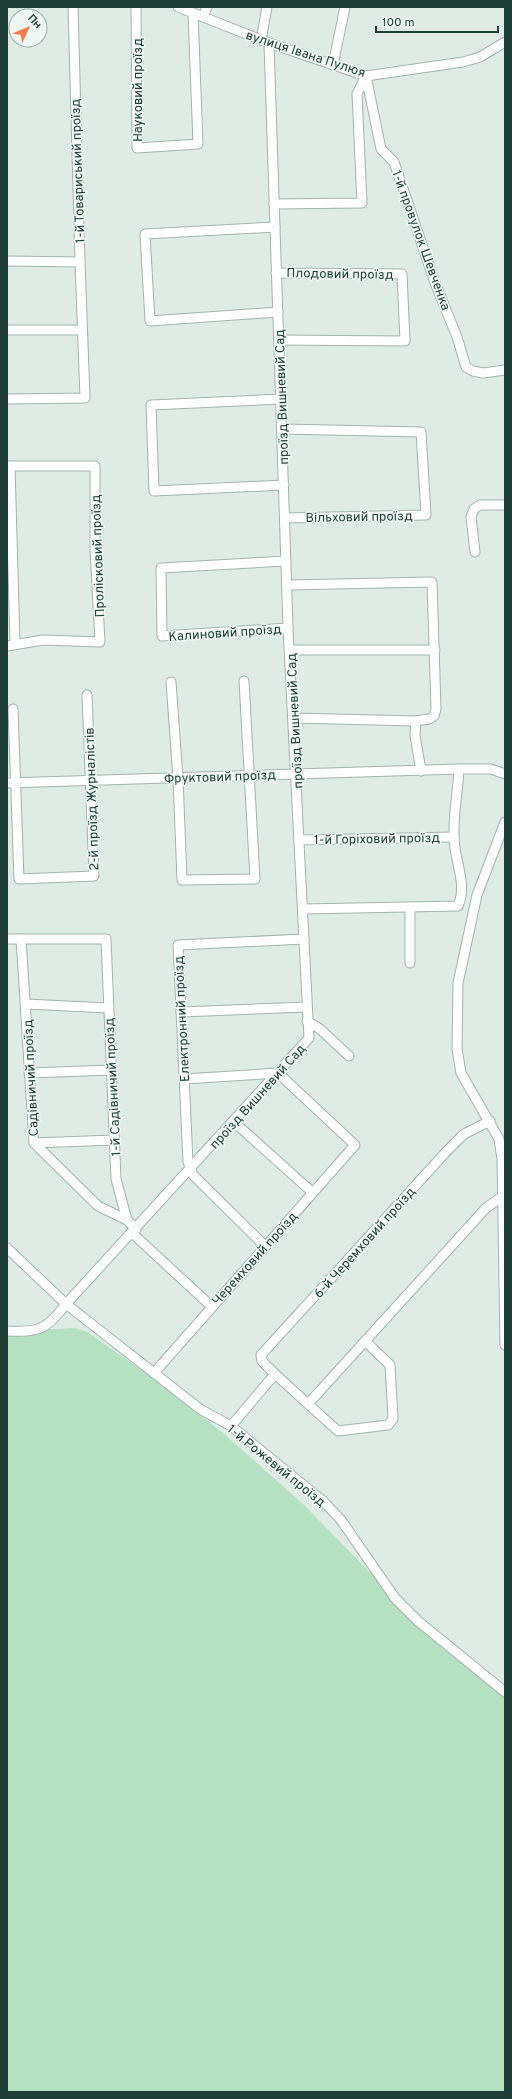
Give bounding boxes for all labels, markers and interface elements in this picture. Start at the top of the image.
north arrow [8,8,48,48]
scale bar [376,8,498,34]
text: Пн [24,12,45,32]
text: 100 m [382,15,415,31]
street label: вулиця Івана Пулюя [243,28,367,82]
street label: Науковий проїзд [131,38,147,142]
street label: 1-й Товариський проїзд [68,98,90,243]
street label: 1-й провулок Шевченка [387,168,453,313]
street label: Плодовий проїзд [286,266,394,284]
street label: проїзд Вишневий Сад [273,328,293,465]
street label: Пролісковий проїзд [89,494,109,618]
street label: Вільховий проїзд [305,509,413,527]
street label: Калиновий проїзд [168,622,283,646]
street label: проїзд Вишневий Сад [284,652,308,789]
street label: 2-й проїзд Журналістів [83,727,103,871]
street label: Фруктовий проїзд [164,768,277,788]
street label: 1-й Горіховий проїзд [314,831,441,849]
street label: Електронний проїзд [172,955,194,1082]
street label: 1-й Садівничий проїзд [102,1017,126,1156]
street label: Садівничий проїзд [21,1019,43,1137]
street label: проїзд Вишневий Сад [207,1041,310,1153]
street label: 6-й Черемховий проїзд [311,1184,420,1302]
street label: Черемховий проїзд [209,1209,302,1309]
street label: 1-й Рожевий проїзд [223,1422,328,1511]

